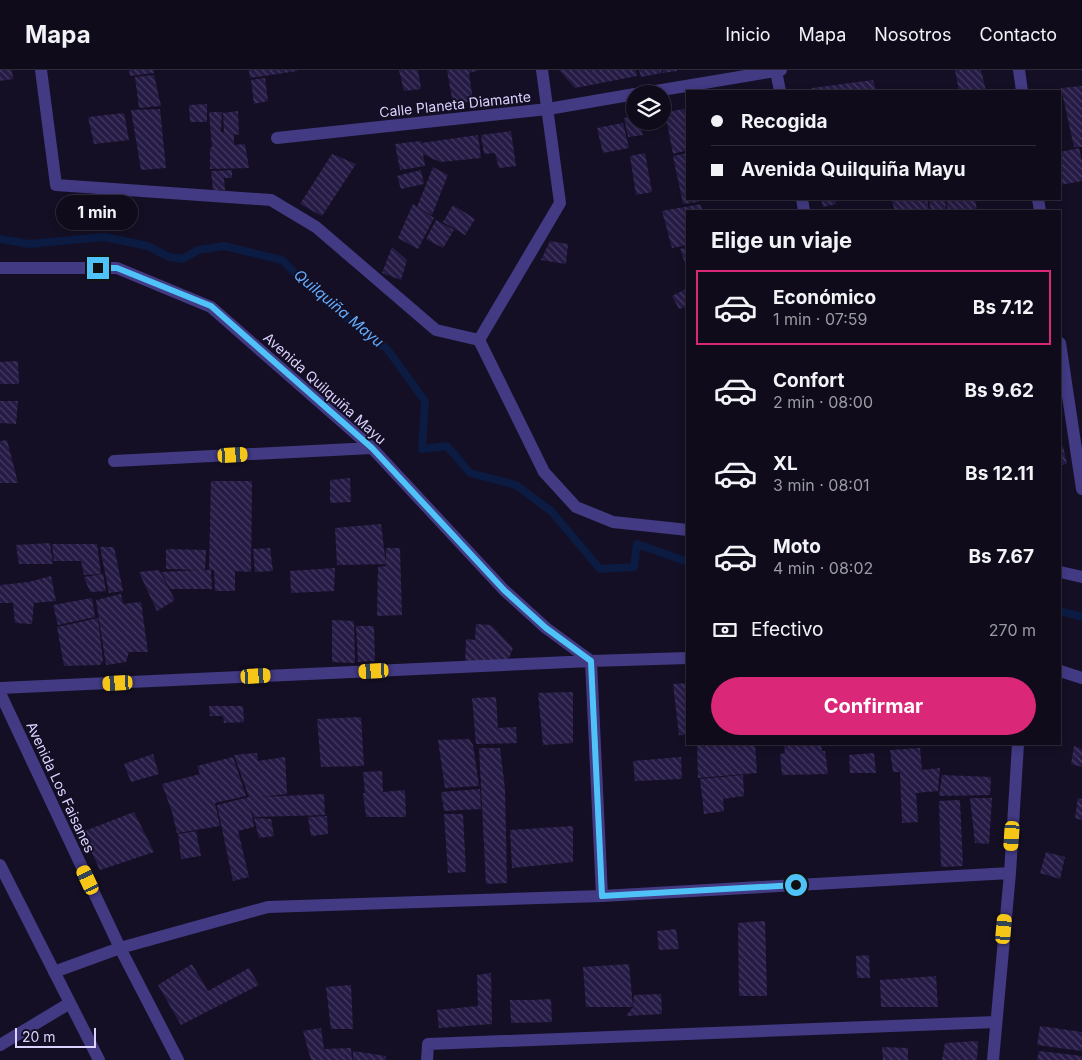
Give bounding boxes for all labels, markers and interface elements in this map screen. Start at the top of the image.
text: Mapa [25,20,91,49]
text: Inicio [725,24,771,45]
text: Mapa [799,24,846,45]
text: Nosotros [874,24,952,45]
text: Contacto [980,24,1057,45]
map controls [626,85,671,130]
button: layers [626,85,671,130]
street label: Calle Planeta Diamante [378,88,532,120]
text: Recogida [741,110,828,133]
text: Avenida Quilquiña Mayu [741,158,966,181]
callout: 1 min [57,196,139,230]
text: 1 min [77,202,117,222]
text: Elige un viaje [711,227,852,253]
route end [87,257,109,279]
water label: Quilquiña Mayu [290,265,388,351]
icon: car [713,285,758,330]
text: Económico [773,286,876,309]
text: Bs 7.12 [973,296,1034,319]
text: 1 min · 07:59 [773,309,868,329]
street label: Avenida Quilquiña Mayu [260,328,390,448]
icon: car [713,368,758,413]
text: Confort [773,369,844,392]
text: Bs 9.62 [964,379,1034,402]
text: 2 min · 08:00 [773,392,873,412]
car [217,447,248,463]
icon: car [713,451,758,496]
text: XL [773,452,798,475]
text: Bs 12.11 [965,462,1034,485]
text: 3 min · 08:01 [773,475,870,495]
icon: car [713,534,758,579]
text: Moto [773,535,821,558]
text: Bs 7.67 [968,545,1034,568]
text: 4 min · 08:02 [773,558,873,578]
icon: cash [711,616,739,644]
text: Efectivo [751,618,823,641]
text: 270 m [989,620,1036,640]
car [358,663,389,679]
car [240,668,271,684]
car [102,675,133,691]
button: Confirmar [711,677,1036,735]
street label: Avenida Los Faisanes [23,719,99,855]
car [1003,821,1020,851]
car [74,863,101,897]
route start [785,874,807,896]
car [995,913,1012,945]
scale bar [15,1025,96,1048]
text: 20 m [22,1028,56,1045]

